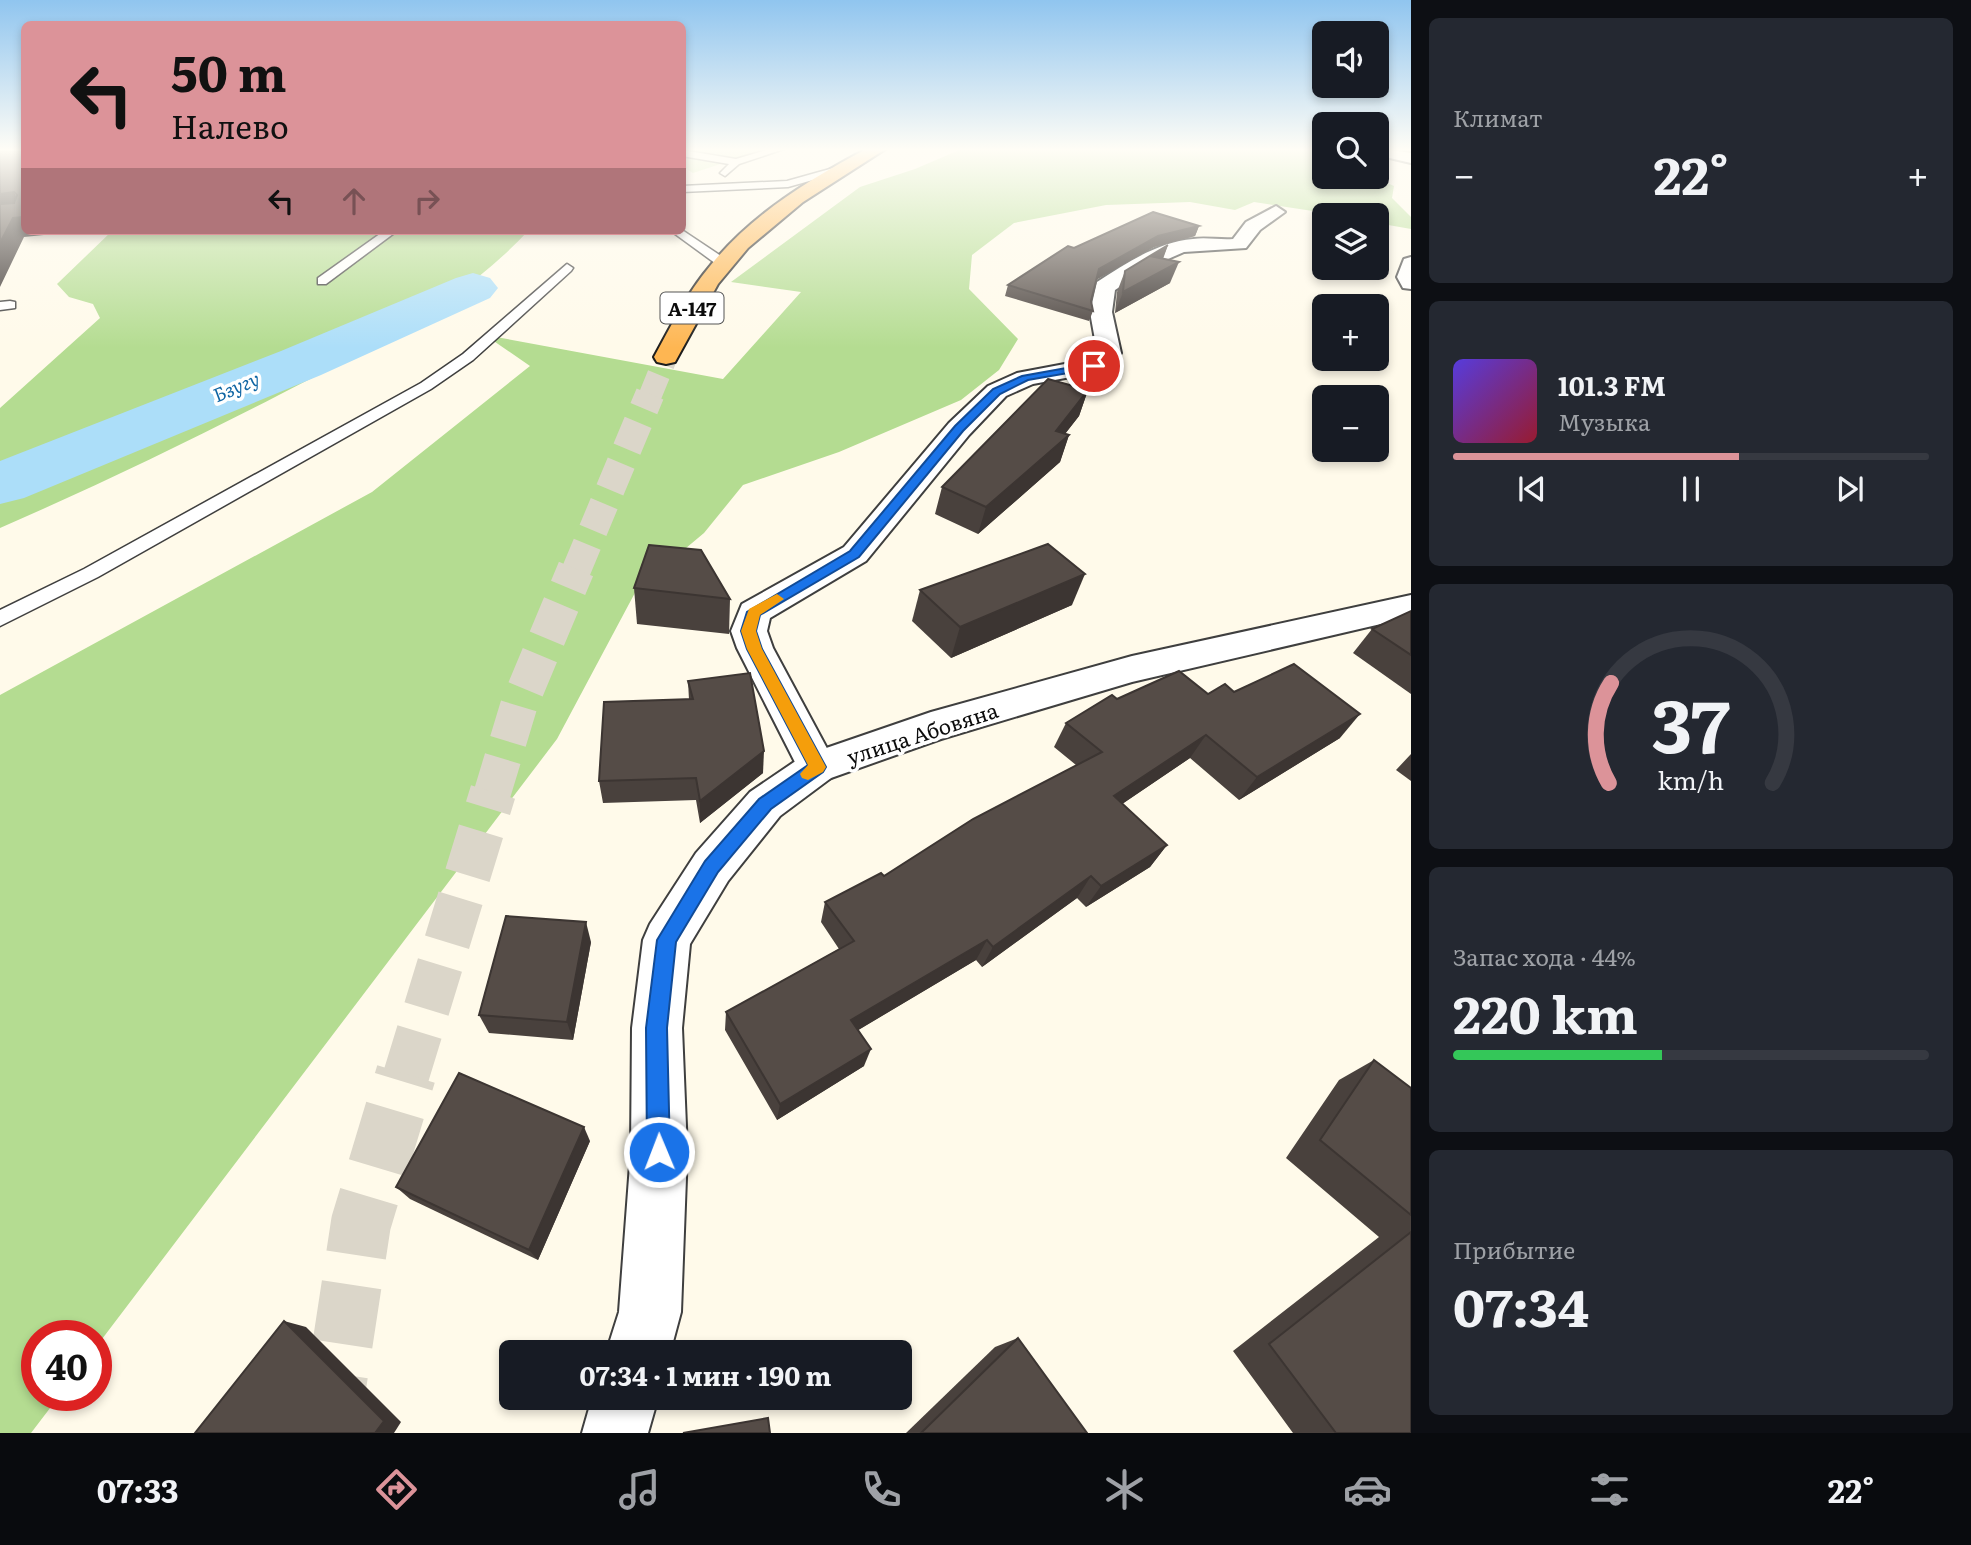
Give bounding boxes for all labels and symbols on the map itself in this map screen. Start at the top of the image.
road number: А-147 [660,292,724,324]
pin [1064,336,1124,396]
water label: Бзугу [208,364,264,408]
street label: улица Абовяна [842,693,1002,771]
position arrow [622,1115,696,1189]
speed limit sign: 40 [21,1320,112,1411]

